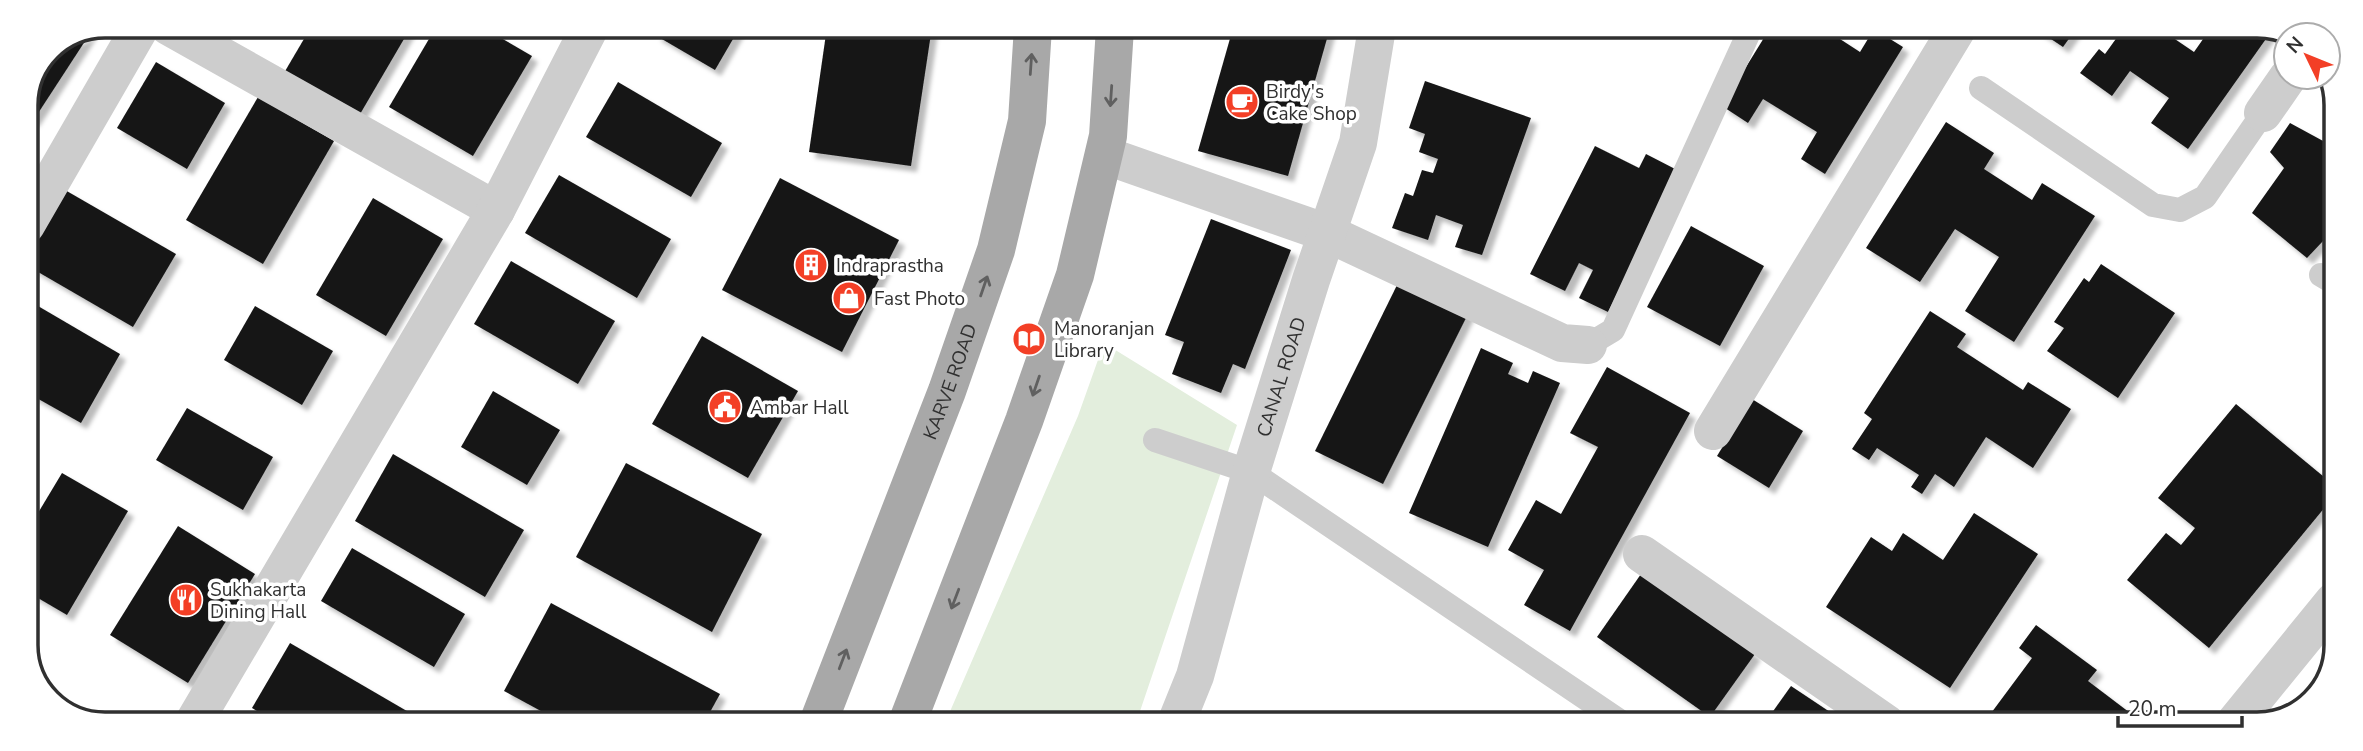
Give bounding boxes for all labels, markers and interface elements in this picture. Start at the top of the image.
north arrow [2272,21,2342,91]
text: N [2281,31,2310,59]
one-way arrow [1025,54,1038,76]
place label: Birdy's Cake Shop [1266,79,1357,127]
cafe icon: Birdy's Cake Shop [1223,83,1261,121]
one-way arrow [1104,84,1117,106]
building icon: Indraprastha [792,246,830,284]
place label: Indraprastha [836,253,944,279]
one-way arrow [979,275,991,297]
shop icon: Fast Photo [830,279,868,317]
place label: Fast Photo [874,286,965,312]
street label: CANAL ROAD [1251,314,1313,440]
place label: Manoranjan Library [1054,316,1155,364]
street label: KARVE ROAD [917,320,983,444]
library icon: Manoranjan Library [1010,320,1048,358]
one-way arrow [1029,375,1041,397]
public building icon: Ambar Hall [706,388,744,426]
place label: Ambar Hall [750,395,849,421]
place label: Sukhakarta Dining Hall [210,577,307,625]
restaurant icon: Sukhakarta Dining Hall [167,581,205,619]
one-way arrow [948,587,961,609]
one-way arrow [838,649,851,671]
scale bar [2118,684,2242,728]
text: 20 m [2128,695,2177,723]

